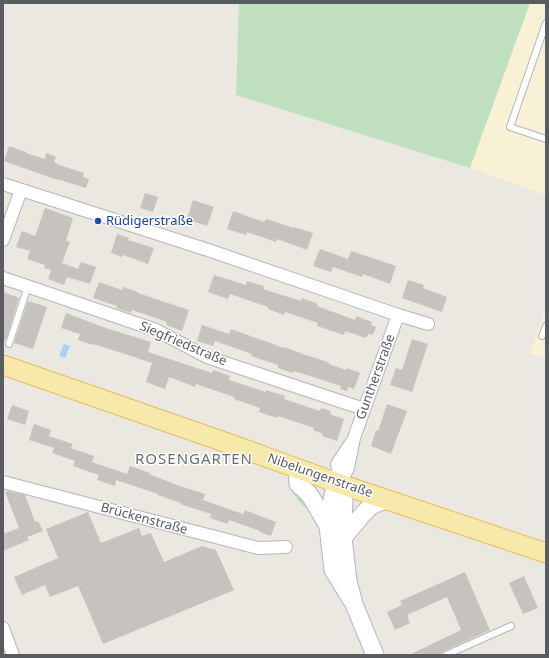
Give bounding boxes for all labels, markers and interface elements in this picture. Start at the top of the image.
place label: Rüdigerstraße [106,213,193,229]
marker: Rüdigerstraße [93,216,103,226]
street label: Siegfriedstraße [137,319,229,369]
street label: Guntherstraße [353,332,399,422]
district label: ROSENGARTEN [135,451,253,469]
street label: Nibelungenstraße [265,451,375,501]
street label: Brückenstraße [99,500,189,538]

